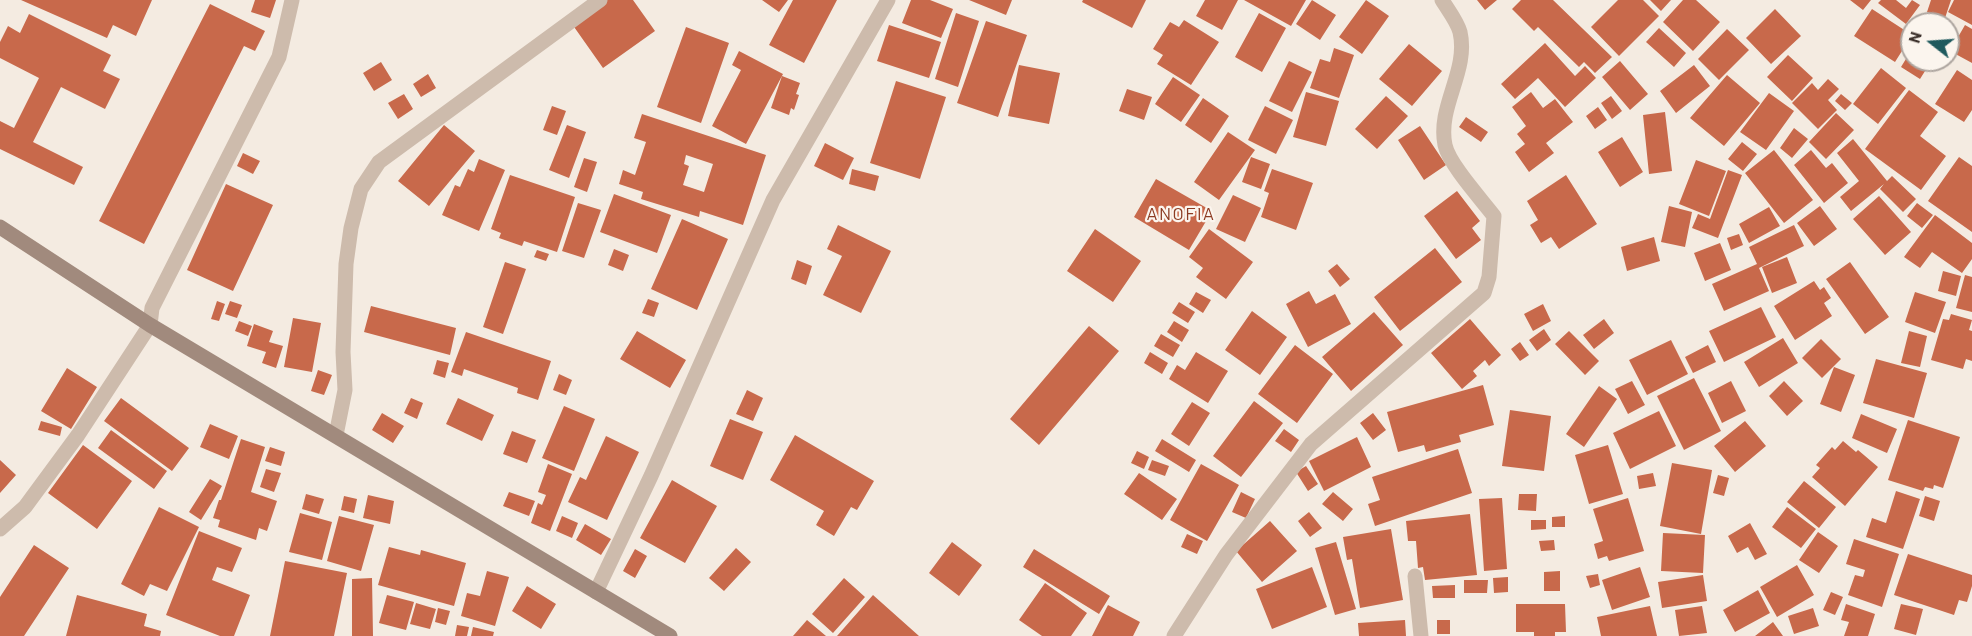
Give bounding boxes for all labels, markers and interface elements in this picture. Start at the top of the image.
north arrow [1900,12,1960,72]
text: N [1904,29,1925,45]
district label: ANOFIA [1146,203,1216,225]

